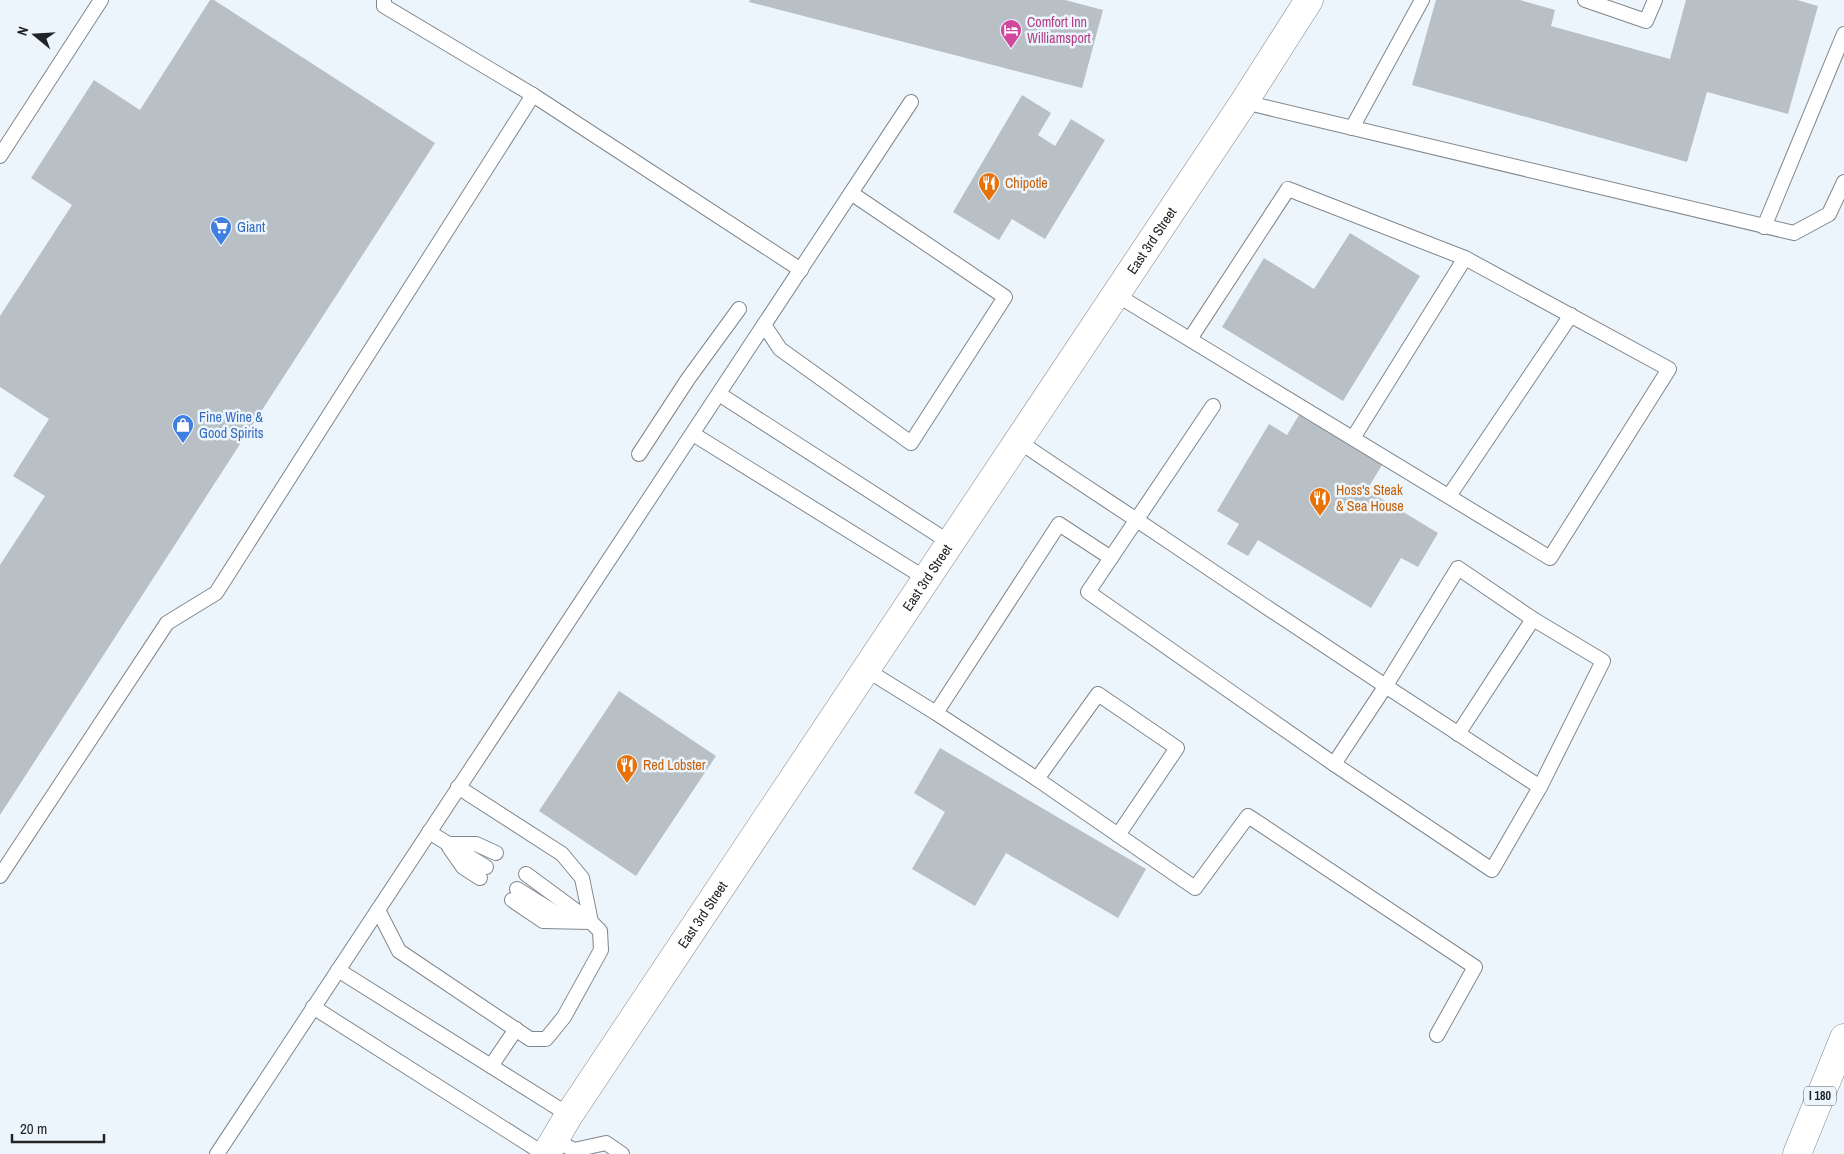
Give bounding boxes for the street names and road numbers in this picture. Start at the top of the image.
street label: East 3rd Street [1123,204,1180,278]
street label: East 3rd Street [898,541,956,615]
street label: East 3rd Street [674,878,731,952]
road number: I 180 [1804,1086,1836,1106]

